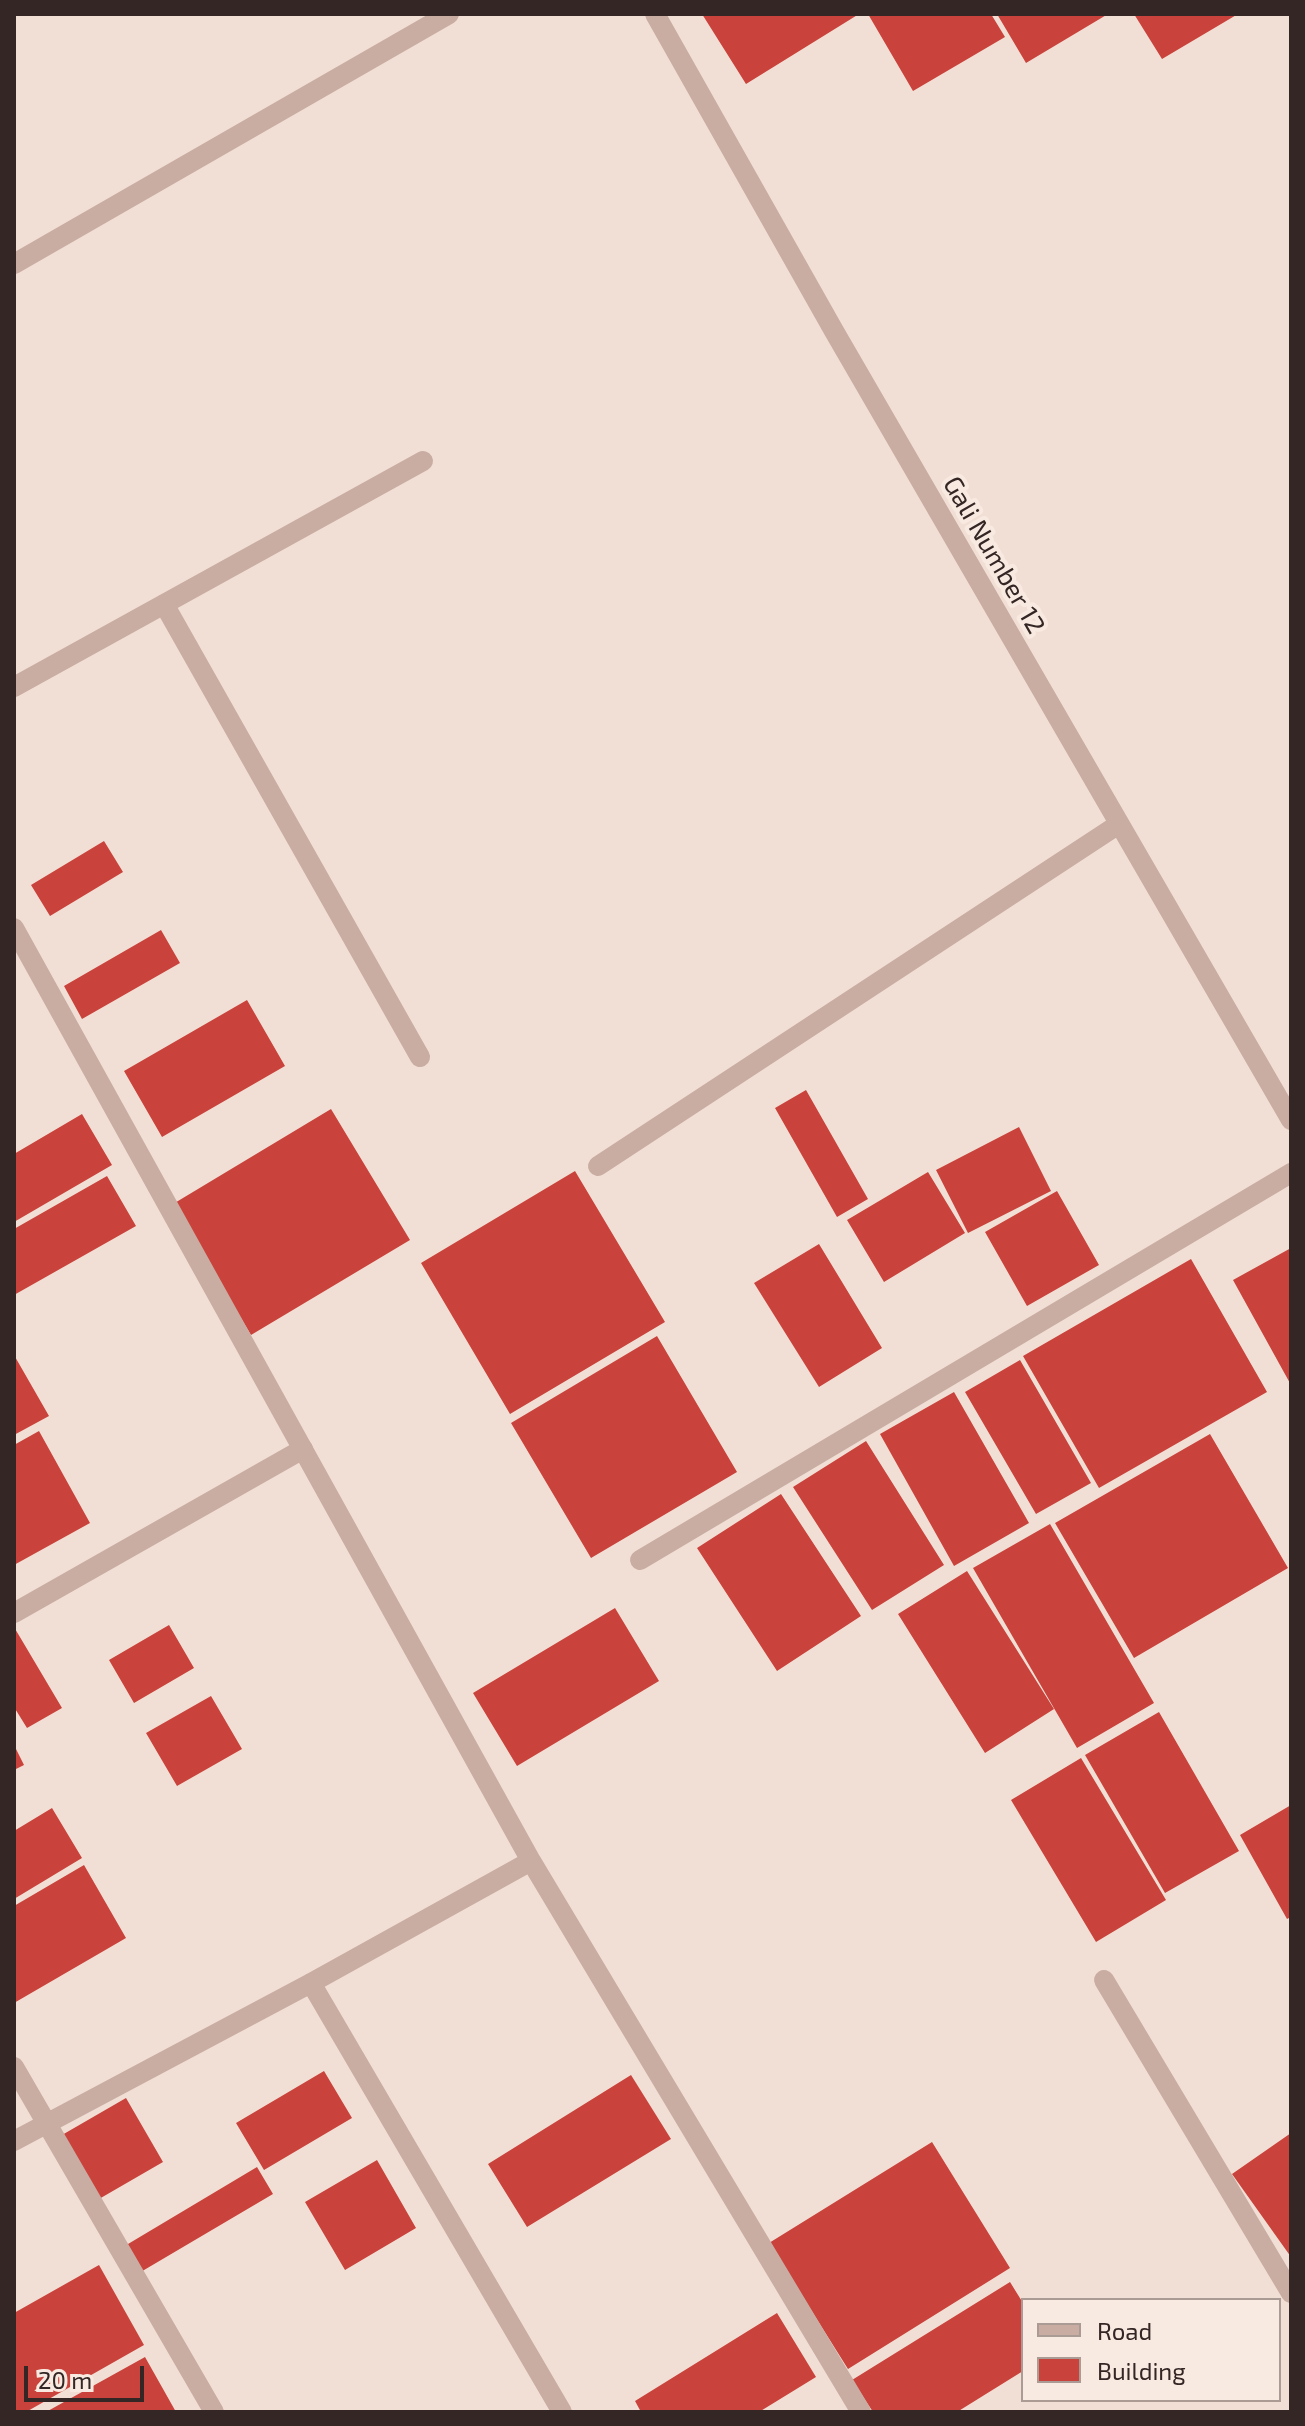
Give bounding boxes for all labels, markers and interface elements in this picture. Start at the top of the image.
street label: Gali Number 12 [936,471,1052,639]
legend [1021,2298,1281,2402]
text: Road [1097,2316,1152,2345]
scale bar [28,2350,148,2400]
text: Building [1097,2356,1186,2385]
text: 20 m [38,2365,92,2394]

